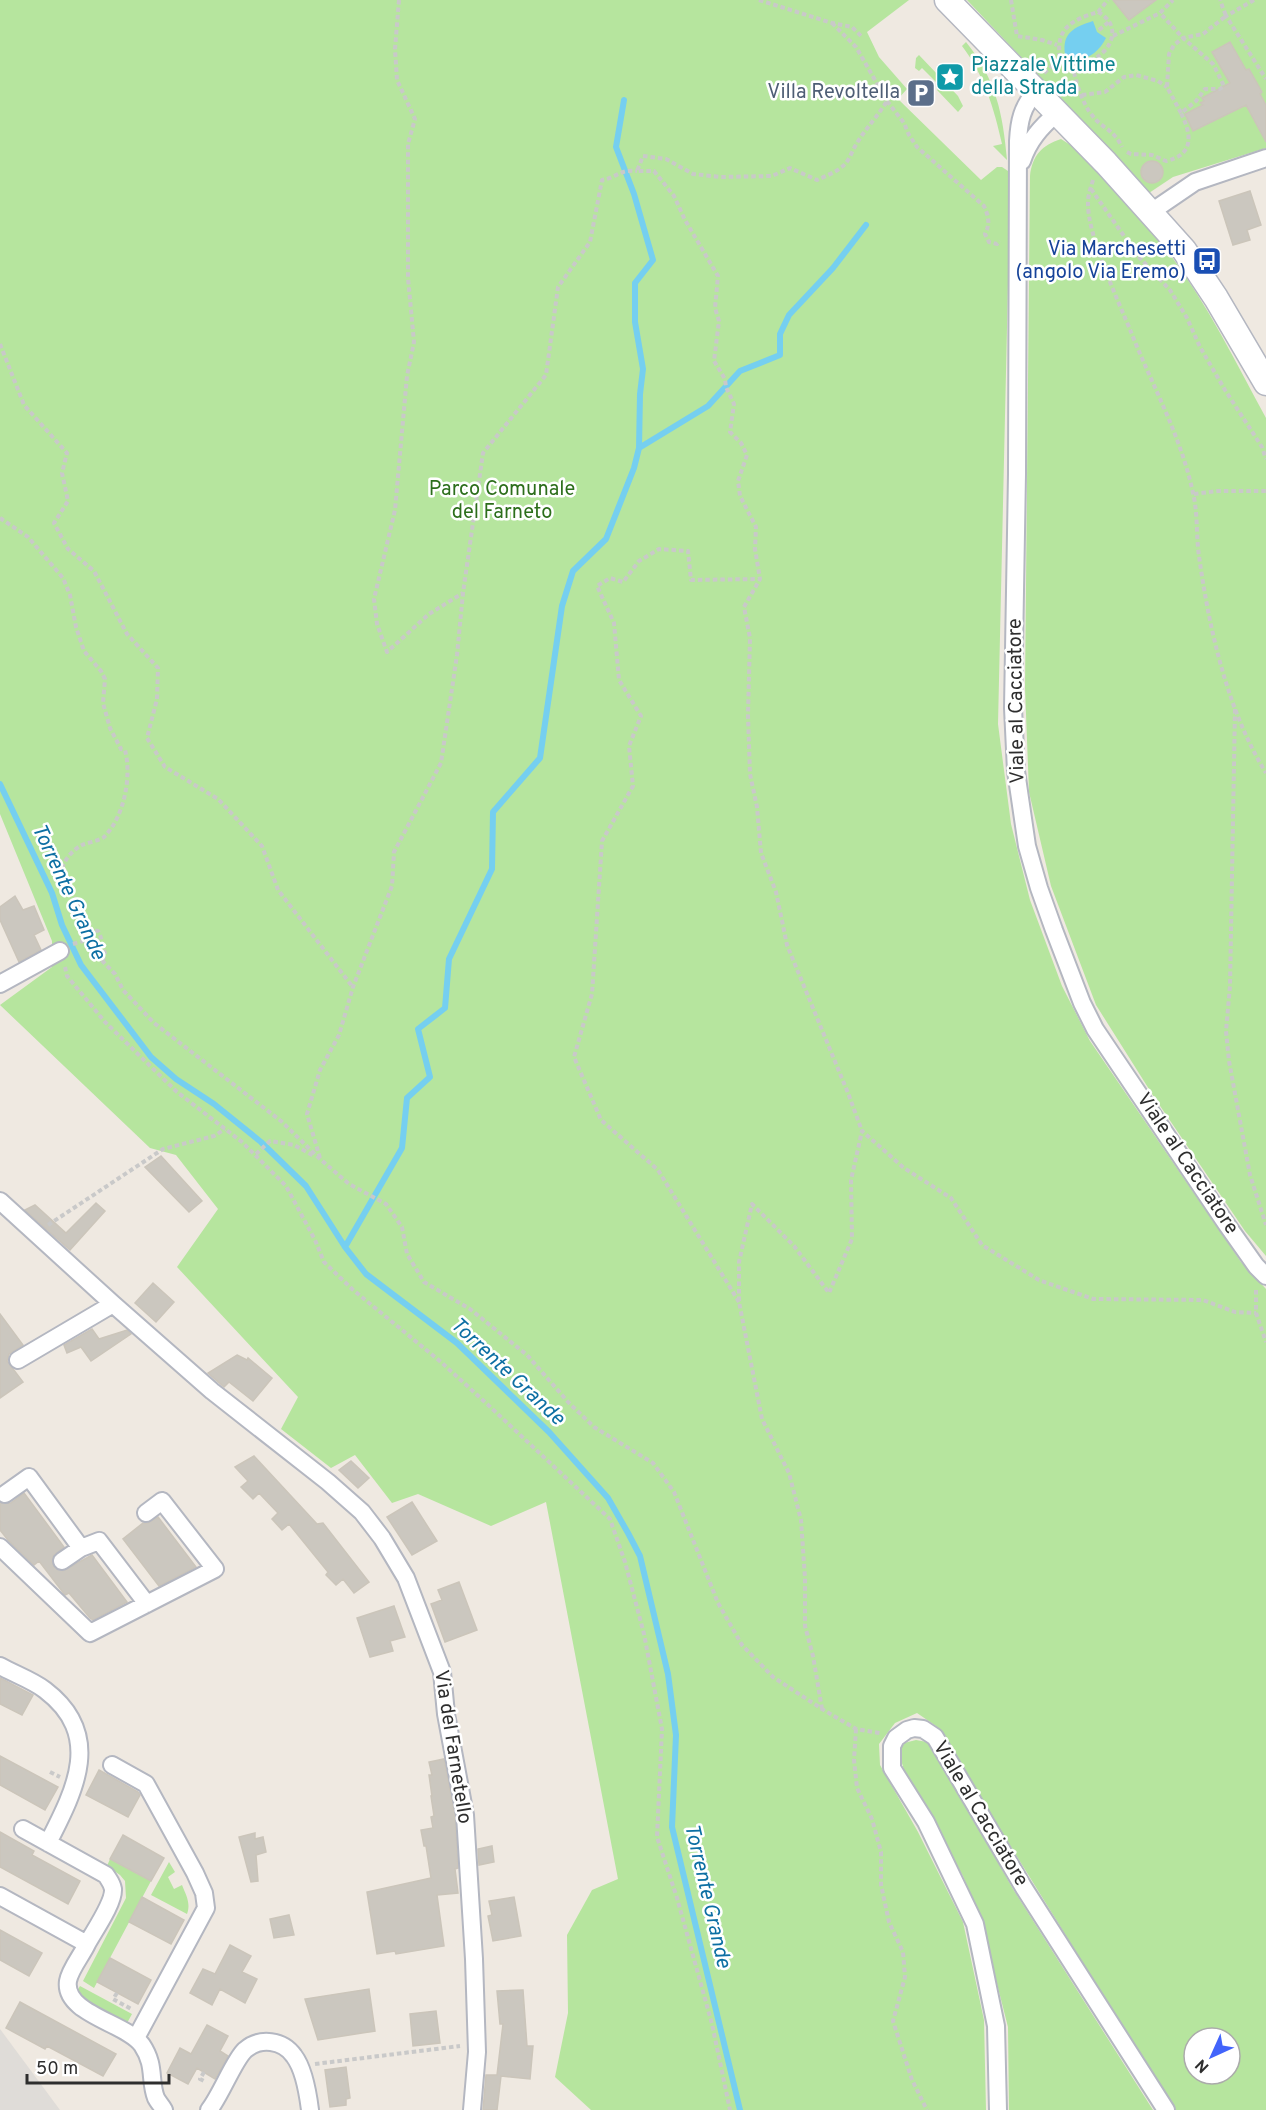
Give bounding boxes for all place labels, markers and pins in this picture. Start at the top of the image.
place label: Piazzale Vittime della Strada [971,53,1115,102]
place icon: Piazzale Vittime della Strada [934,61,966,93]
parking icon: Villa Revoltella [905,77,937,109]
place label: Villa Revoltella [767,80,900,106]
place label: Via Marchesetti (angolo Via Eremo) [1015,237,1186,286]
bus stop icon: Via Marchesetti (angolo Via Eremo) [1191,245,1223,277]

